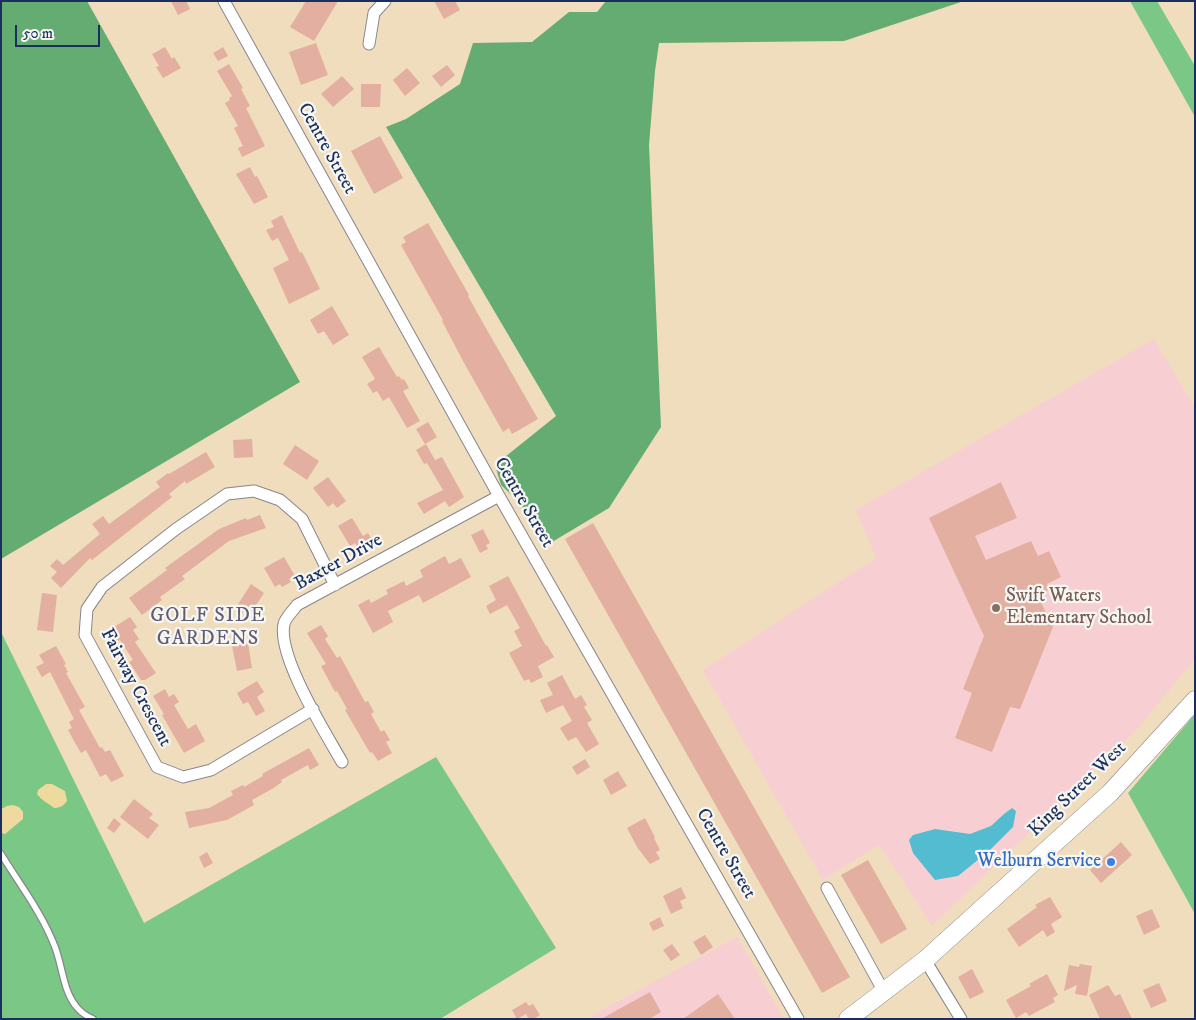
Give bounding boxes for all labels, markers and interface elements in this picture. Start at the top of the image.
scale bar [18,15,102,47]
text: 50 m [23,24,53,43]
street label: Centre Street [292,100,360,198]
street label: Centre Street [488,454,558,552]
street label: Baxter Drive [291,530,387,596]
place label: Swift Waters Elementary School [1006,586,1151,630]
marker: Swift Waters Elementary School [990,602,1002,614]
district label: GOLF SIDE GARDENS [149,605,267,652]
street label: Fairway Crescent [94,625,176,751]
street label: King Street West [1024,738,1132,842]
street label: Centre Street [690,805,760,903]
place label: Welburn Service [977,851,1101,873]
marker: Welburn Service [1105,856,1117,868]

